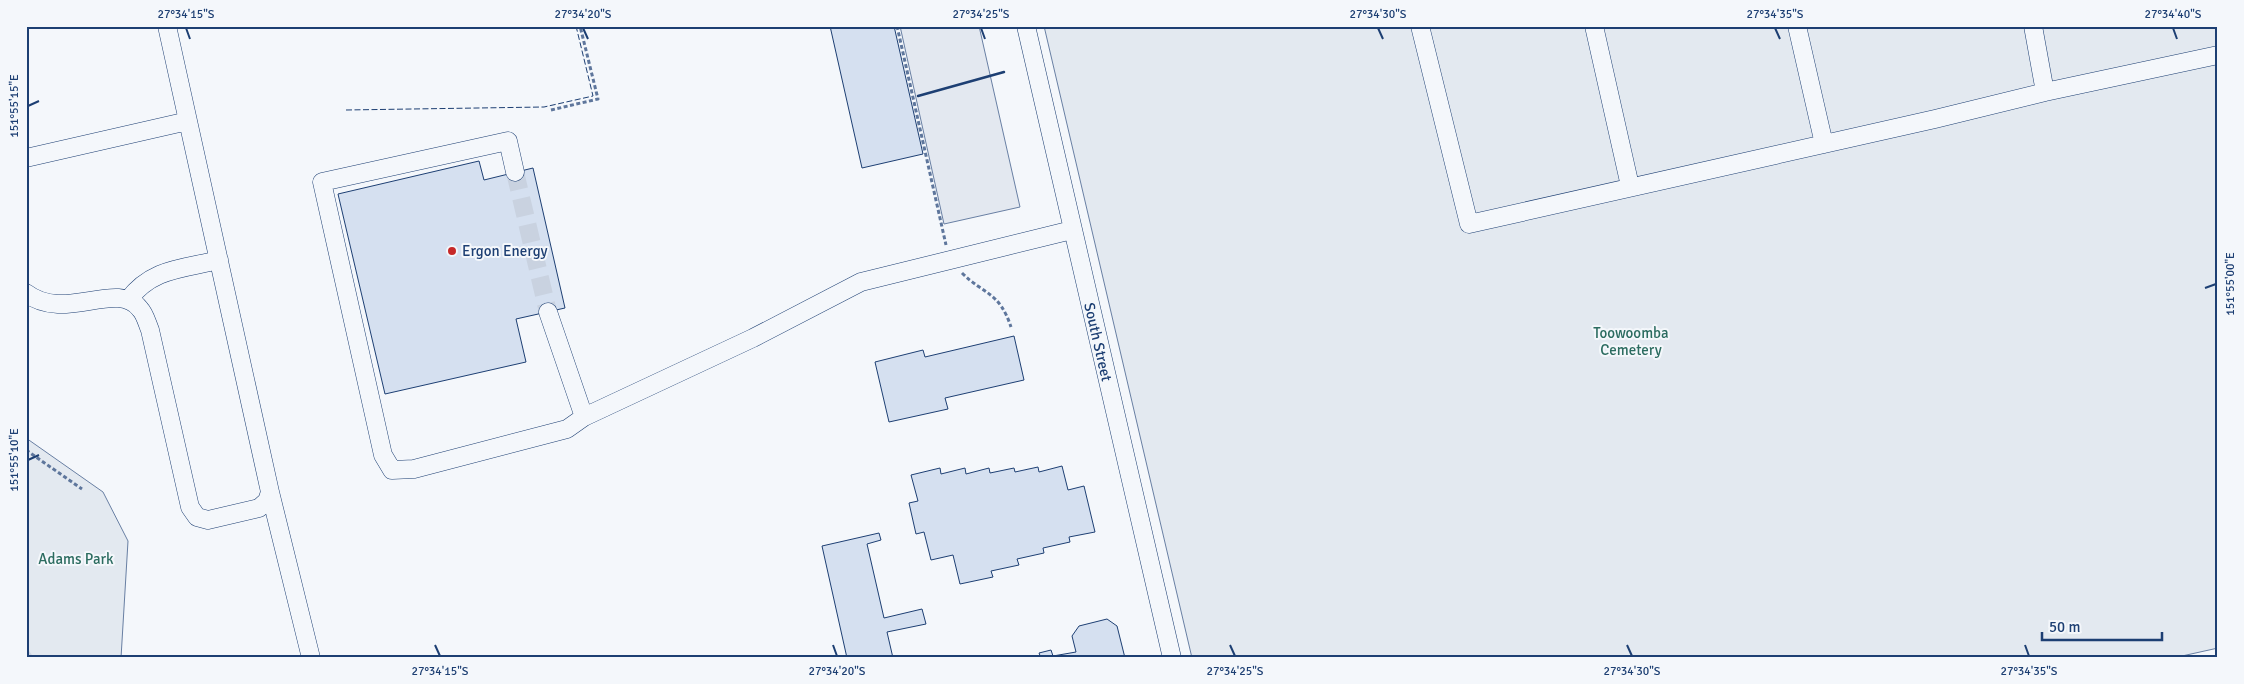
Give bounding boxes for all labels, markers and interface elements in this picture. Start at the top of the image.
text: 27°34'15"S [157,7,215,22]
text: 27°34'20"S [554,7,612,22]
text: 27°34'25"S [952,7,1010,22]
text: 27°34'30"S [1349,7,1407,22]
text: 27°34'35"S [1746,7,1804,22]
text: 27°34'40"S [2144,7,2202,22]
text: 151°55'15"E [7,74,22,138]
place label: Ergon Energy [462,242,548,260]
marker: Ergon Energy [446,245,458,257]
text: 151°55'00"E [2223,252,2238,316]
street label: South Street [1080,301,1116,383]
park label: Toowoomba Cemetery [1593,324,1669,359]
text: 151°55'10"E [7,428,22,492]
park label: Adams Park [38,550,114,568]
scale bar [2042,609,2162,641]
text: 50 m [2049,618,2080,636]
text: 27°34'15"S [411,664,469,679]
text: 27°34'20"S [808,664,866,679]
text: 27°34'25"S [1206,664,1264,679]
text: 27°34'30"S [1603,664,1661,679]
text: 27°34'35"S [2000,664,2058,679]

